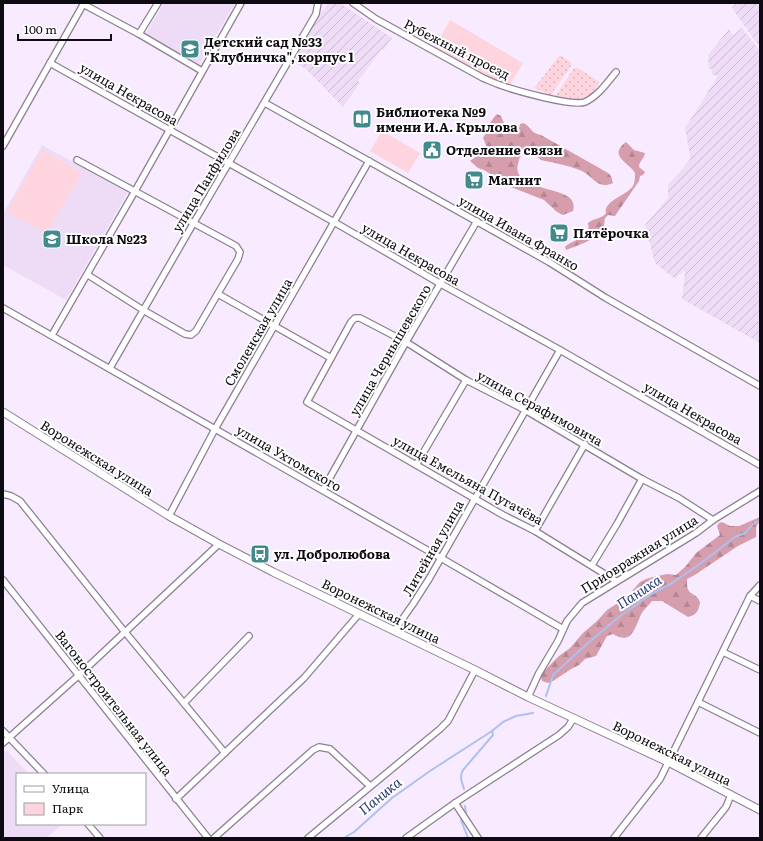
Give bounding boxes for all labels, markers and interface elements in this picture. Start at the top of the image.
street label: Рубежный проезд [401,14,514,84]
scale bar [18,16,111,42]
text: 100 m [24,20,57,38]
place label: Детский сад №33 "Клубничка", корпус 1 [204,32,355,66]
school or university icon: Детский сад №33 "Клубничка", корпус 1 [179,38,201,60]
street label: улица Некрасова [76,58,182,130]
place label: Библиотека №9 имени И.А. Крылова [376,102,518,136]
library icon: Библиотека №9 имени И.А. Крылова [351,108,373,130]
street label: улица Панфилова [167,124,244,236]
public building icon: Отделение связи [421,139,443,161]
place label: Отделение связи [446,140,563,159]
supermarket icon: Магнит [463,169,485,191]
place label: Магнит [488,170,542,189]
street label: улица Ивана Франко [456,190,583,275]
street label: улица Некрасова [358,218,464,290]
supermarket icon: Пятёрочка [548,222,570,244]
place label: Пятёрочка [573,223,649,242]
school or university icon: Школа №23 [41,228,63,250]
place label: Школа №23 [66,229,147,248]
street label: Смоленская улица [219,274,296,389]
street label: улица Чернышевского [344,280,435,419]
street label: улица Серафимовича [474,365,607,450]
street label: улица Некрасова [640,377,746,449]
street label: Воронежская улица [37,415,157,500]
street label: улица Ухтомского [233,420,346,496]
street label: улица Емельяна Пугачёва [389,430,547,529]
street label: Литейная улица [397,496,468,599]
street label: Приовражная улица [576,510,701,597]
bus stop icon: ул. Добролюбова [249,543,271,565]
place label: ул. Добролюбова [274,544,391,563]
water label: Паника [612,569,665,613]
street label: Воронежская улица [319,574,444,648]
street label: Вагоностроительная улица [51,626,177,780]
street label: Воронежская улица [610,716,735,790]
water label: Паника [354,772,405,819]
legend [16,773,146,825]
text: Улица [52,779,90,797]
text: Парк [52,799,83,817]

